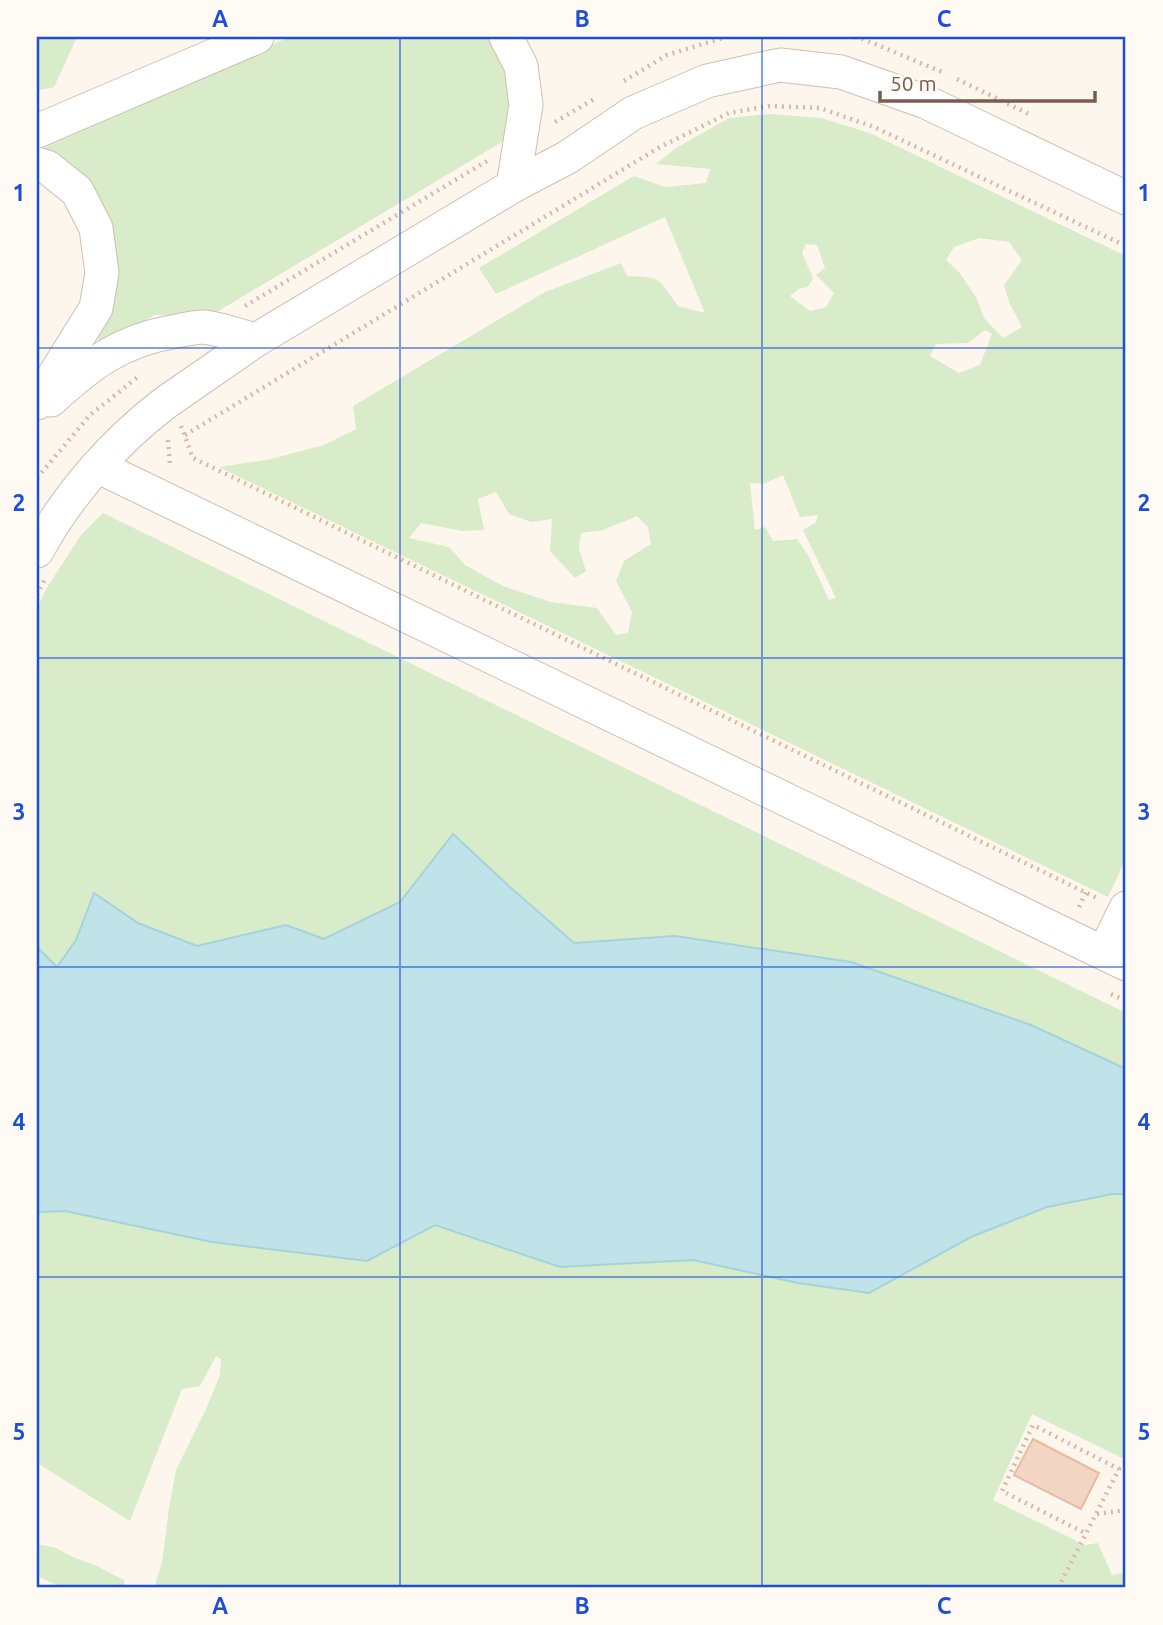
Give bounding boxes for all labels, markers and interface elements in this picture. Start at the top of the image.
text: A [212,6,228,31]
text: B [574,6,590,31]
text: C [937,6,952,31]
scale bar [880,60,1095,104]
text: 50 m [890,71,937,95]
text: 1 [13,180,25,205]
text: 1 [1138,180,1150,205]
text: 2 [13,490,25,515]
text: 2 [1138,490,1150,515]
text: 3 [13,799,25,824]
text: 3 [1138,799,1150,824]
text: 4 [13,1109,26,1134]
text: 4 [1138,1109,1151,1134]
text: 5 [13,1419,25,1444]
text: 5 [1138,1419,1150,1444]
text: A [212,1593,228,1618]
text: B [574,1593,590,1618]
text: C [937,1593,952,1618]

